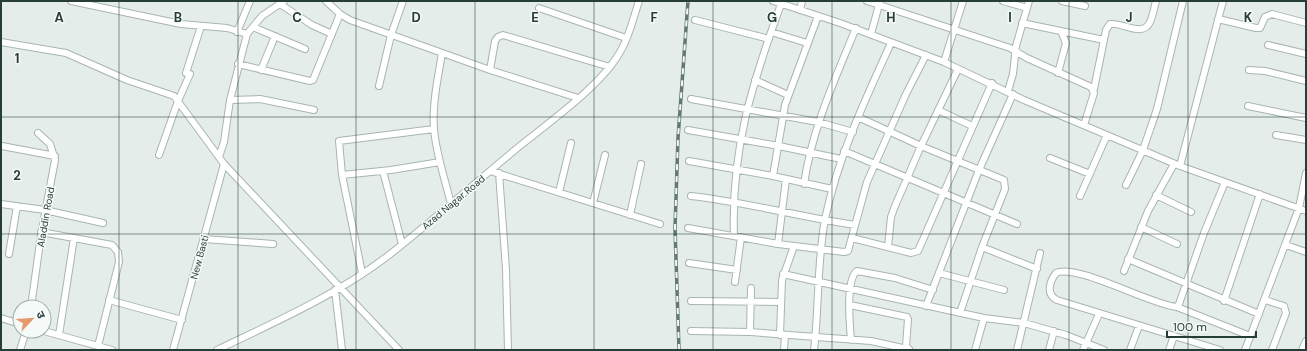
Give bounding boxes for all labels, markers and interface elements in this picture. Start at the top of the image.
text: A [54,9,64,26]
text: B [174,9,182,26]
text: C [292,9,302,26]
text: D [411,9,421,26]
text: E [531,9,539,26]
text: F [650,9,658,26]
text: G [767,9,777,26]
text: H [886,9,896,26]
text: I [1008,9,1012,26]
text: J [1125,9,1133,26]
text: K [1244,9,1253,26]
text: 1 [15,50,19,67]
text: 2 [13,167,21,184]
street label: Azad Nagar Road [419,172,488,233]
street label: Aladdin Road [34,186,57,248]
street label: New Basti [187,234,212,281]
north arrow [12,299,52,339]
text: उ [33,309,49,321]
scale bar [1167,313,1256,339]
text: 100 m [1173,319,1207,335]

